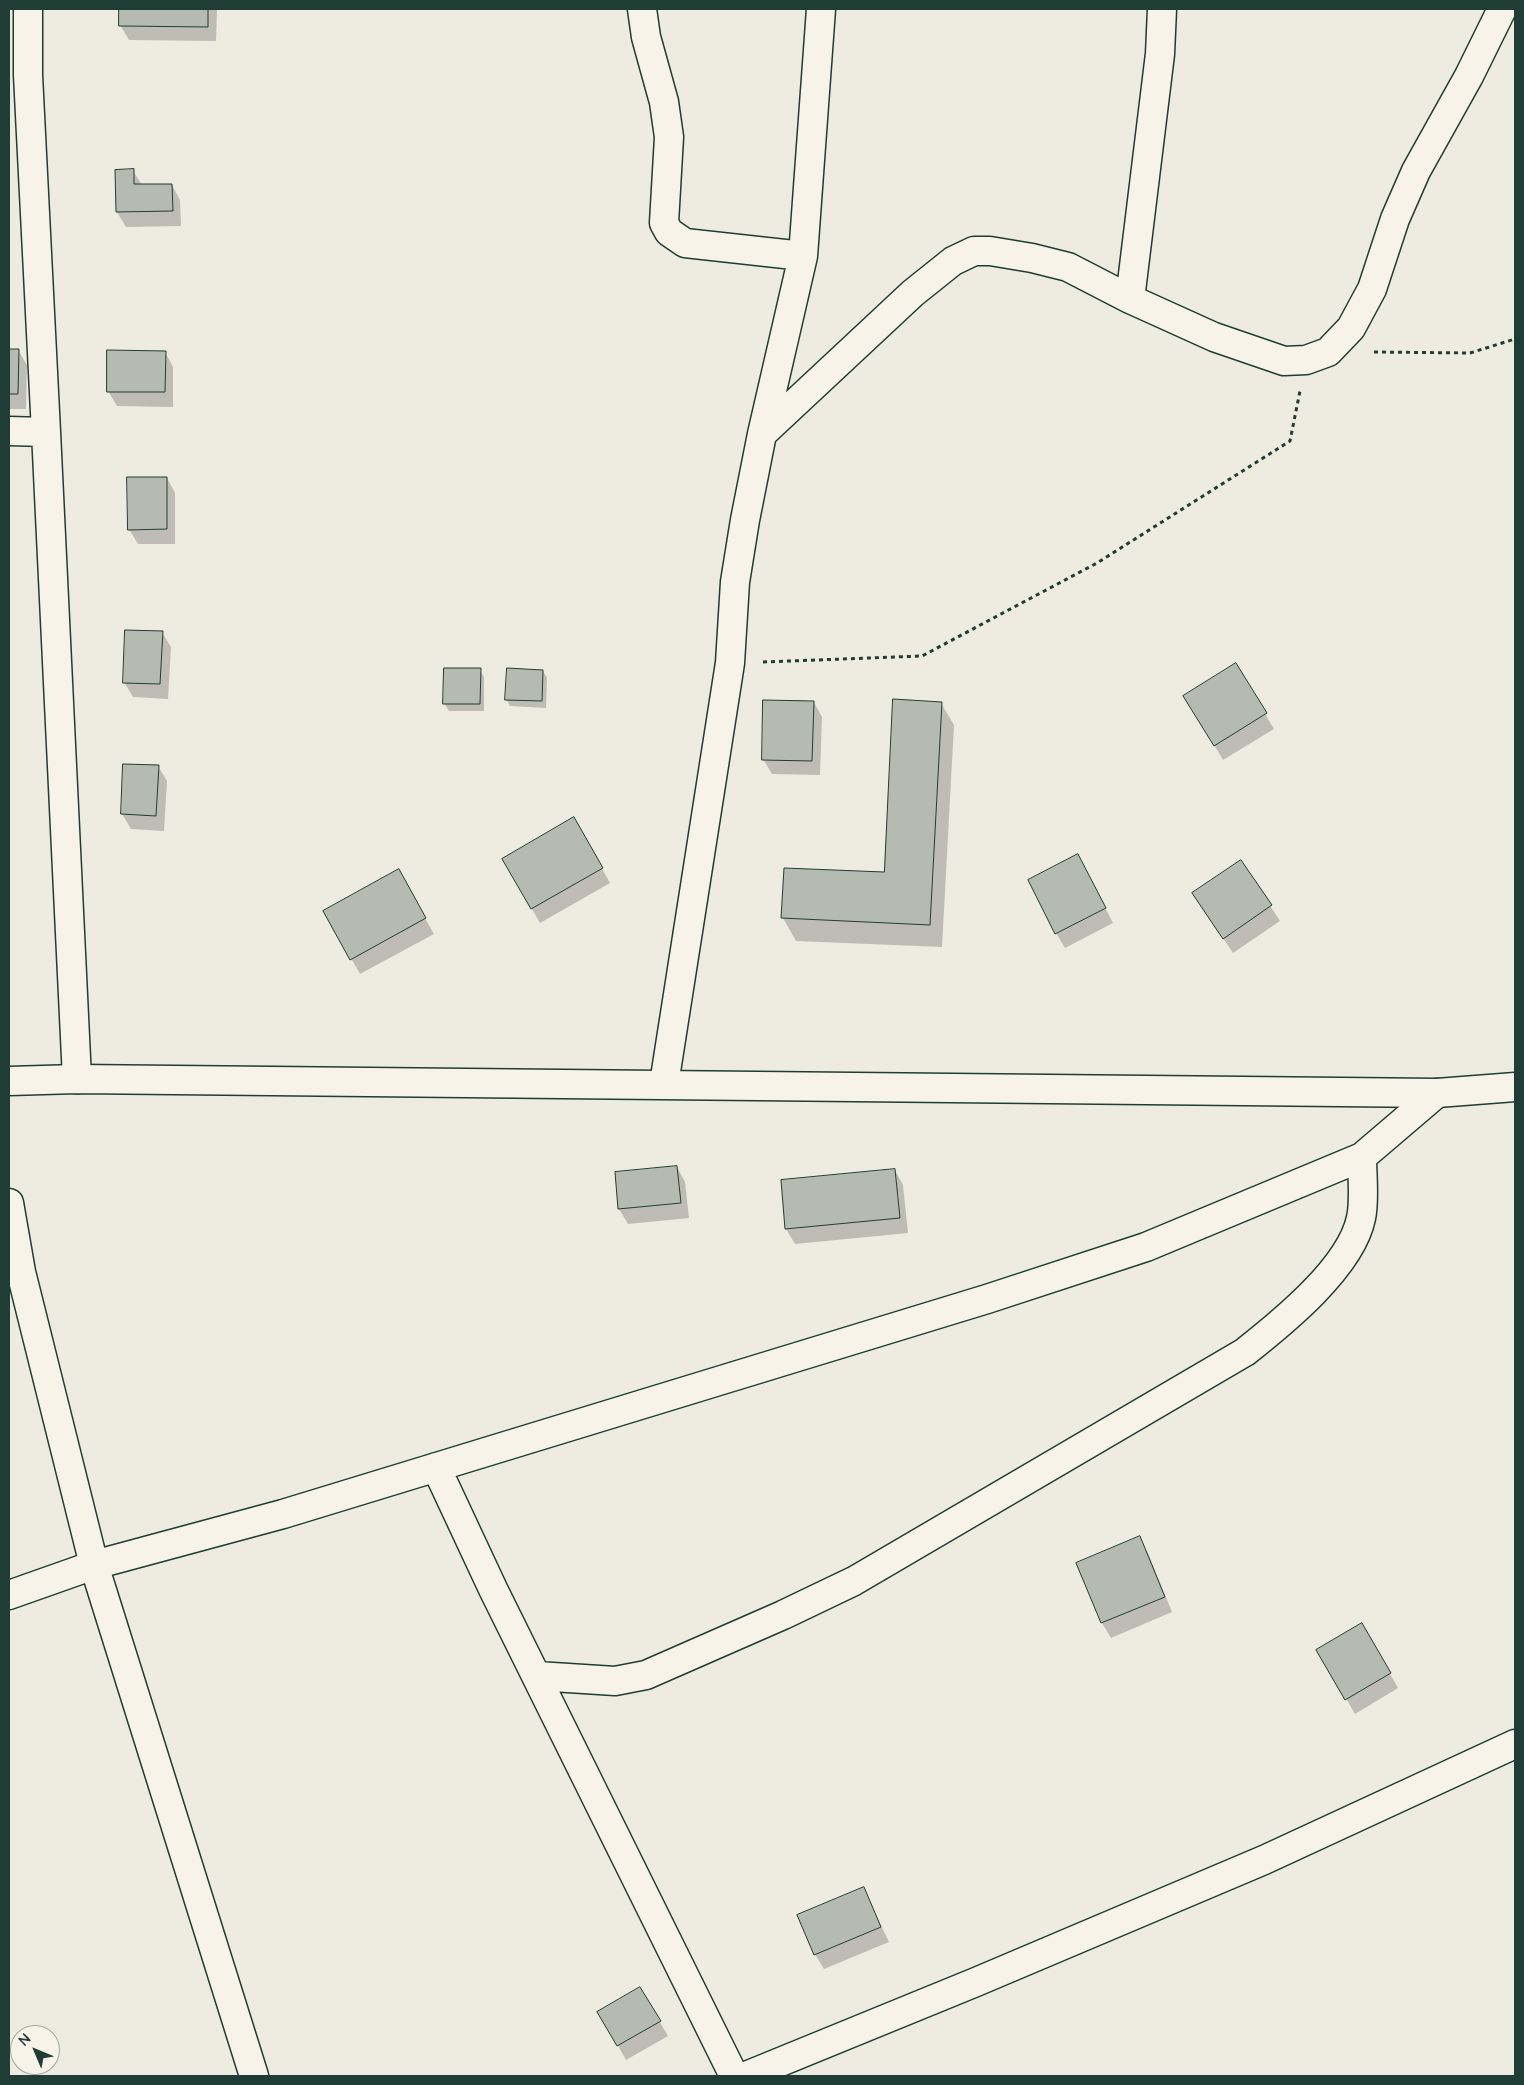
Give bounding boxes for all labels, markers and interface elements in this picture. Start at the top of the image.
north arrow [10,2025,60,2075]
text: N [15,2030,35,2050]

